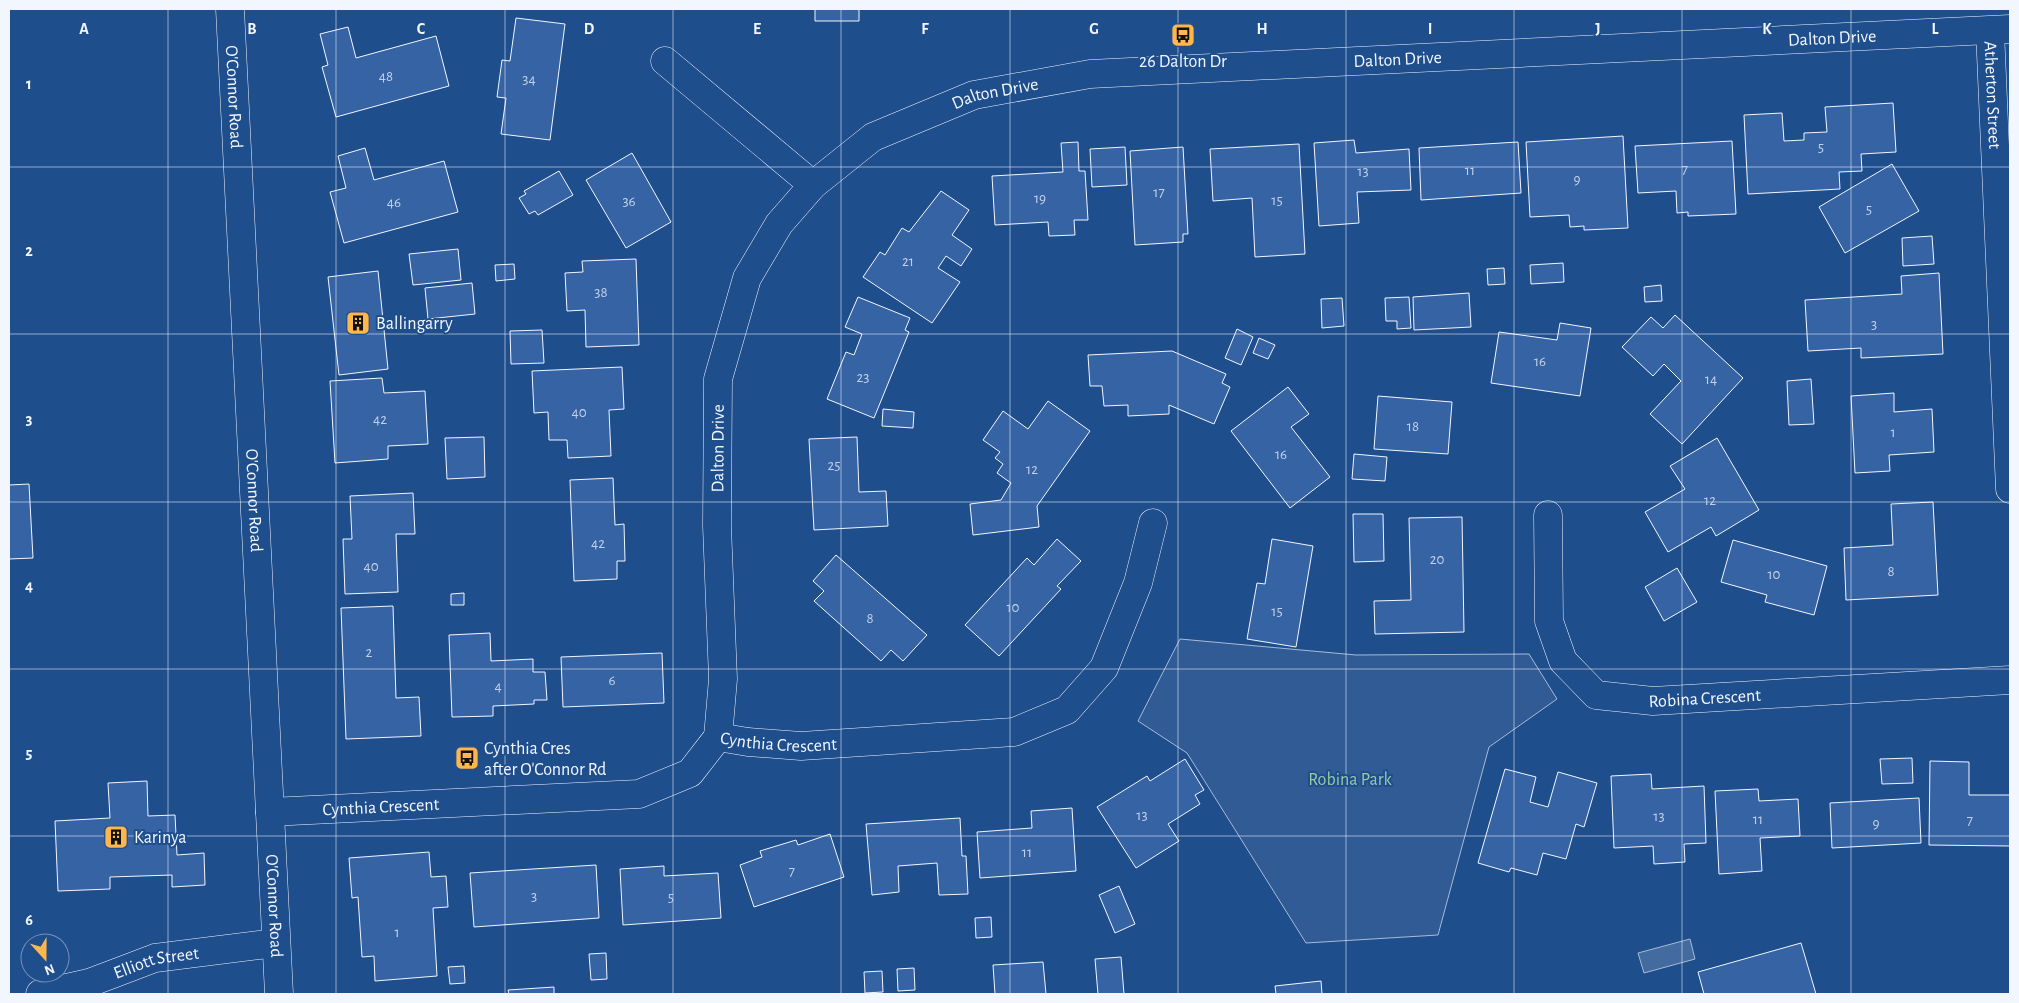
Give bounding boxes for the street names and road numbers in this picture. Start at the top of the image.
street label: Dalton Drive [1788,28,1877,50]
street label: Atherton Street [1980,41,2003,150]
street label: O'Connor Road [222,45,245,149]
street label: Dalton Drive [1353,49,1442,71]
street label: Dalton Drive [949,76,1040,113]
street label: Dalton Drive [709,404,728,493]
street label: O'Connor Road [242,448,265,552]
street label: Robina Crescent [1648,687,1762,711]
street label: Cynthia Crescent [719,730,838,756]
street label: Cynthia Crescent [322,796,440,819]
street label: O'Connor Road [262,854,285,958]
street label: Elliott Street [111,945,200,983]

